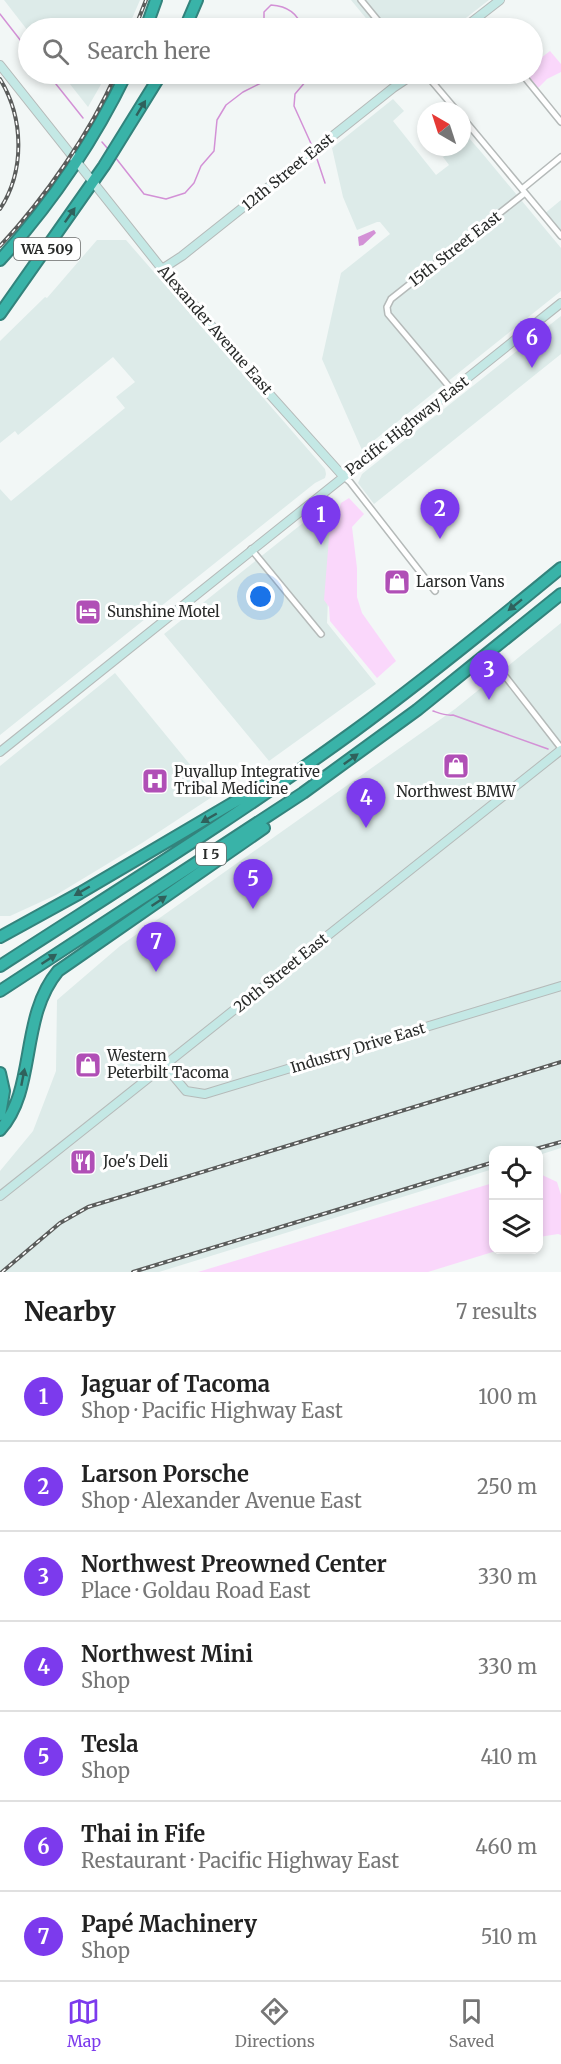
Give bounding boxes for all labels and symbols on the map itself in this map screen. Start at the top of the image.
one-way arrow [136,99,146,116]
north arrow [417,102,471,156]
street label: 12th Street East [238,129,337,214]
one-way arrow [64,207,75,223]
street label: 15th Street East [405,207,505,290]
road number: WA 509 [14,238,80,260]
street label: Alexander Avenue East [153,260,277,398]
pin: 6 [512,318,552,368]
street label: Pacific Highway East [341,372,472,480]
pin: 2 [420,490,460,539]
pin: 1 [302,496,340,545]
shop icon: Larson Vans [382,567,412,597]
place label: Larson Vans [416,572,505,591]
your location [246,582,275,611]
hotel icon: Sunshine Motel [73,597,103,627]
one-way arrow [508,598,523,611]
place label: Sunshine Motel [107,602,220,621]
pin: 3 [470,650,508,700]
shop icon: Northwest BMW [441,751,471,781]
one-way arrow [343,753,359,765]
place label: Puyallup Integrative Tribal Medicine [174,762,320,798]
hospital icon: Puyallup Integrative Tribal Medicine [140,766,170,796]
pin: 4 [346,778,386,828]
place label: Northwest BMW [396,782,517,801]
one-way arrow [200,812,217,822]
road number: I 5 [196,843,226,865]
pin: 5 [234,860,272,909]
one-way arrow [74,886,91,896]
one-way arrow [151,895,167,907]
pin: 7 [136,922,176,972]
street label: 20th Street East [230,929,332,1016]
one-way arrow [41,954,57,965]
street label: Industry Drive East [288,1018,428,1077]
place label: Western Peterbilt Tacoma [106,1046,229,1082]
shop icon: Western Peterbilt Tacoma [73,1050,103,1080]
one-way arrow [19,1068,28,1087]
restaurant icon: Joe's Deli [68,1147,98,1177]
place label: Joe's Deli [102,1152,168,1171]

